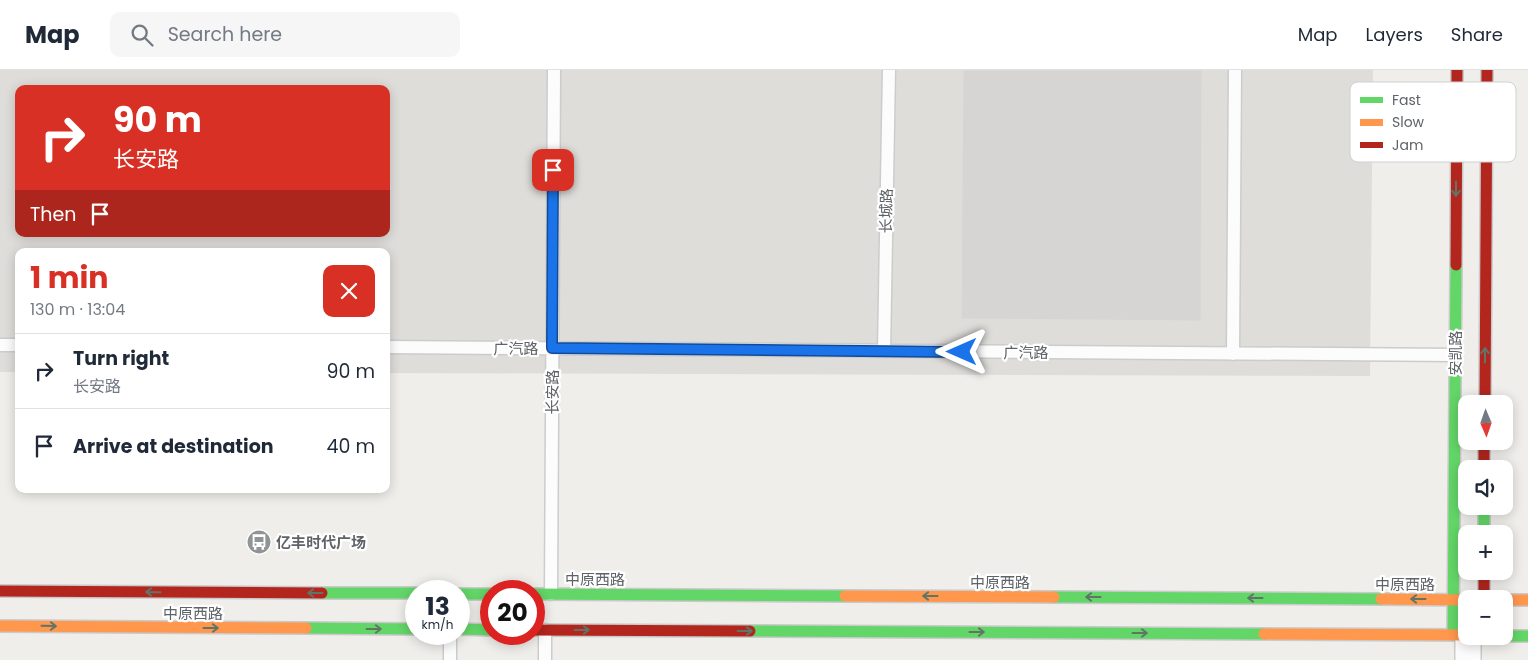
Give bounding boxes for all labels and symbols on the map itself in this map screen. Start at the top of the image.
legend [1350,82,1516,162]
text: Fast [1392,90,1421,110]
text: Slow [1392,112,1425,132]
text: Jam [1392,135,1423,155]
pin [532,149,574,191]
one-way arrow [1451,180,1461,196]
street label: 长城路 [875,188,897,234]
position arrow [935,325,987,377]
street label: 安凯路 [1445,330,1466,376]
street label: 广汽路 [493,338,539,359]
street label: 广汽路 [1003,342,1049,363]
one-way arrow [1480,347,1490,364]
street label: 长安路 [542,369,563,415]
north arrow [1458,395,1512,450]
bus stop icon: 亿丰时代广场 [246,529,272,555]
place label: 亿丰时代广场 [276,532,366,553]
street label: 中原西路 [565,569,625,590]
street label: 中原西路 [970,572,1030,593]
street label: 中原西路 [1375,574,1435,595]
speed limit sign: 20 [480,580,545,645]
one-way arrow [145,587,161,597]
one-way arrow [307,588,324,598]
one-way arrow [922,591,938,601]
one-way arrow [1085,592,1101,602]
one-way arrow [1247,593,1264,603]
one-way arrow [1410,594,1426,604]
street label: 中原西路 [163,603,223,624]
one-way arrow [40,622,56,631]
one-way arrow [202,623,219,633]
one-way arrow [365,624,381,634]
one-way arrow [574,625,590,635]
one-way arrow [736,626,753,636]
one-way arrow [969,627,985,637]
one-way arrow [1132,628,1148,638]

